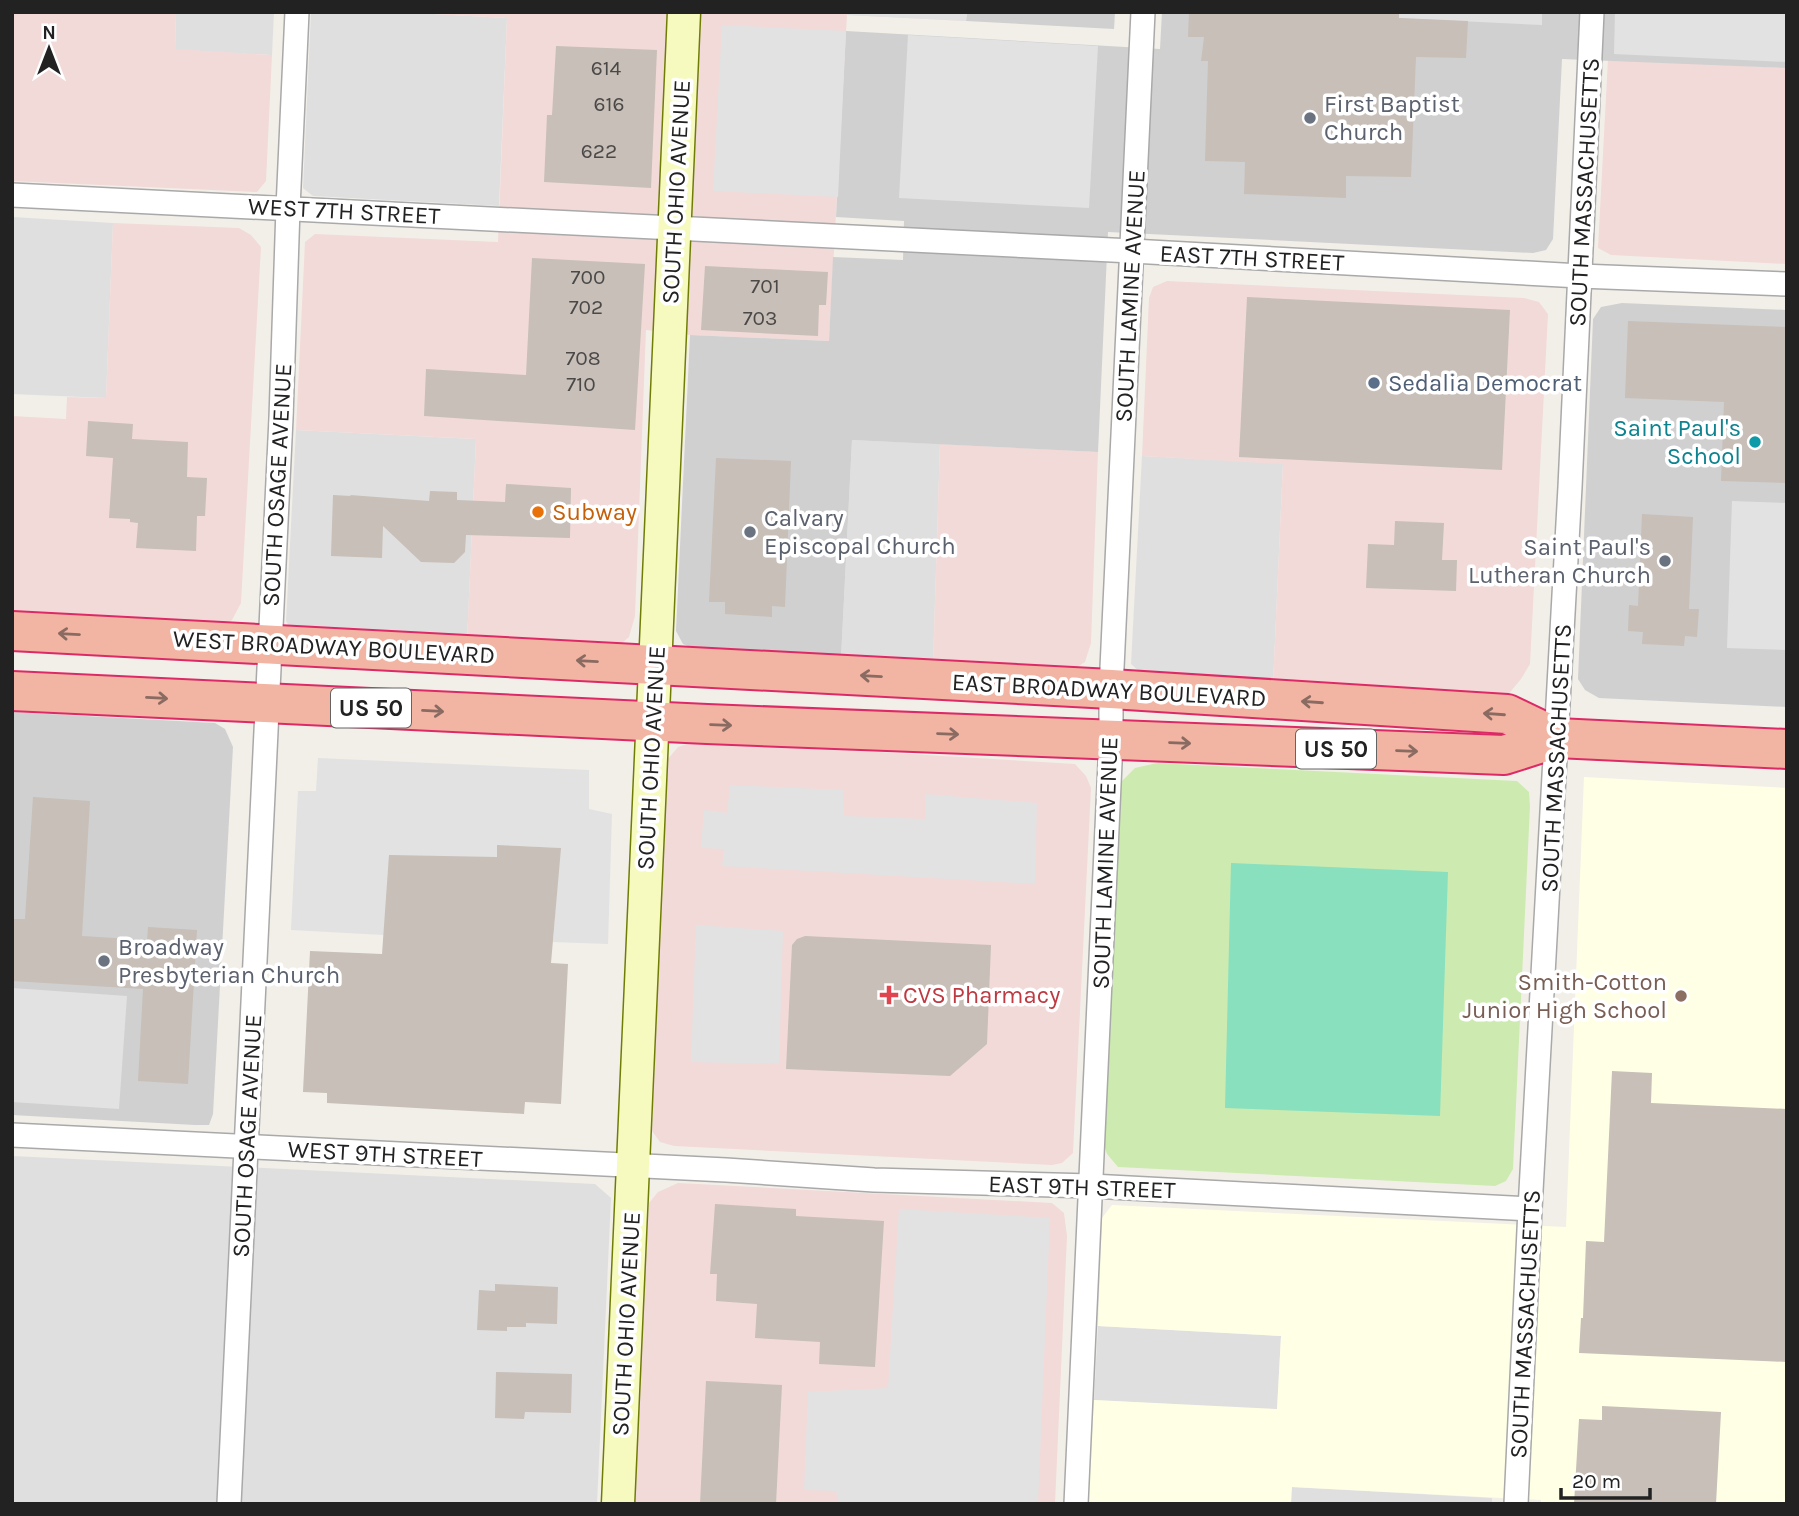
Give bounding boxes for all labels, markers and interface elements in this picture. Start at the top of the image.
north arrow [14,14,84,84]
text: N [42,22,56,44]
house number: 614 [591,56,622,80]
street label: SOUTH MASSACHUSETTS [1563,57,1605,327]
street label: SOUTH OHIO AVENUE [656,79,696,305]
place label: First Baptist Church [1324,90,1460,146]
house number: 616 [594,92,625,116]
marker: First Baptist Church [1302,110,1318,126]
house number: 622 [581,139,617,163]
street label: SOUTH LAMINE AVENUE [1109,169,1151,423]
street label: WEST 7TH STREET [247,192,441,230]
street label: EAST 7TH STREET [1159,239,1345,277]
house number: 700 [571,265,605,289]
house number: 701 [750,274,780,298]
house number: 702 [569,295,603,319]
house number: 703 [743,306,777,330]
house number: 708 [565,346,601,370]
street label: SOUTH OSAGE AVENUE [257,363,297,607]
place label: Sedalia Democrat [1388,369,1582,397]
house number: 710 [566,372,596,396]
marker: Sedalia Democrat [1366,375,1382,391]
place label: Saint Paul's School [1613,414,1741,470]
marker: Saint Paul's School [1747,434,1763,450]
place label: Subway [552,498,637,526]
marker: Subway [530,504,546,520]
place label: Calvary Episcopal Church [764,504,956,560]
marker: Calvary Episcopal Church [742,524,758,540]
place label: Saint Paul's Lutheran Church [1468,533,1651,589]
marker: Saint Paul's Lutheran Church [1657,553,1673,569]
street label: SOUTH MASSACHUSETTS [1535,623,1577,893]
street label: WEST BROADWAY BOULEVARD [172,625,496,669]
one-way arrow [58,627,81,640]
street label: SOUTH OHIO AVENUE [631,645,671,871]
one-way arrow [576,654,599,667]
street label: EAST BROADWAY BOULEVARD [951,668,1267,712]
one-way arrow [860,669,883,682]
road number: US 50 [331,688,411,728]
one-way arrow [145,691,168,704]
one-way arrow [1301,695,1324,708]
one-way arrow [421,705,444,718]
one-way arrow [1483,707,1506,720]
one-way arrow [709,718,732,731]
one-way arrow [936,727,959,740]
road number: US 50 [1296,730,1376,768]
street label: SOUTH LAMINE AVENUE [1087,736,1123,990]
one-way arrow [1168,737,1191,750]
one-way arrow [1395,745,1418,758]
place label: Broadway Presbyterian Church [118,933,340,989]
marker: Broadway Presbyterian Church [96,953,112,969]
place label: Smith-Cotton Junior High School [1462,968,1667,1024]
place label: CVS Pharmacy [903,981,1060,1009]
marker: CVS Pharmacy [881,987,897,1003]
marker: Smith-Cotton Junior High School [1673,988,1689,1004]
street label: SOUTH OSAGE AVENUE [227,1014,267,1258]
street label: WEST 9TH STREET [287,1135,483,1173]
street label: EAST 9TH STREET [988,1170,1176,1204]
street label: SOUTH MASSACHUSETTS [1504,1189,1546,1459]
street label: SOUTH OHIO AVENUE [606,1211,646,1437]
scale bar [1561,1456,1650,1500]
text: 20 m [1572,1469,1621,1493]

